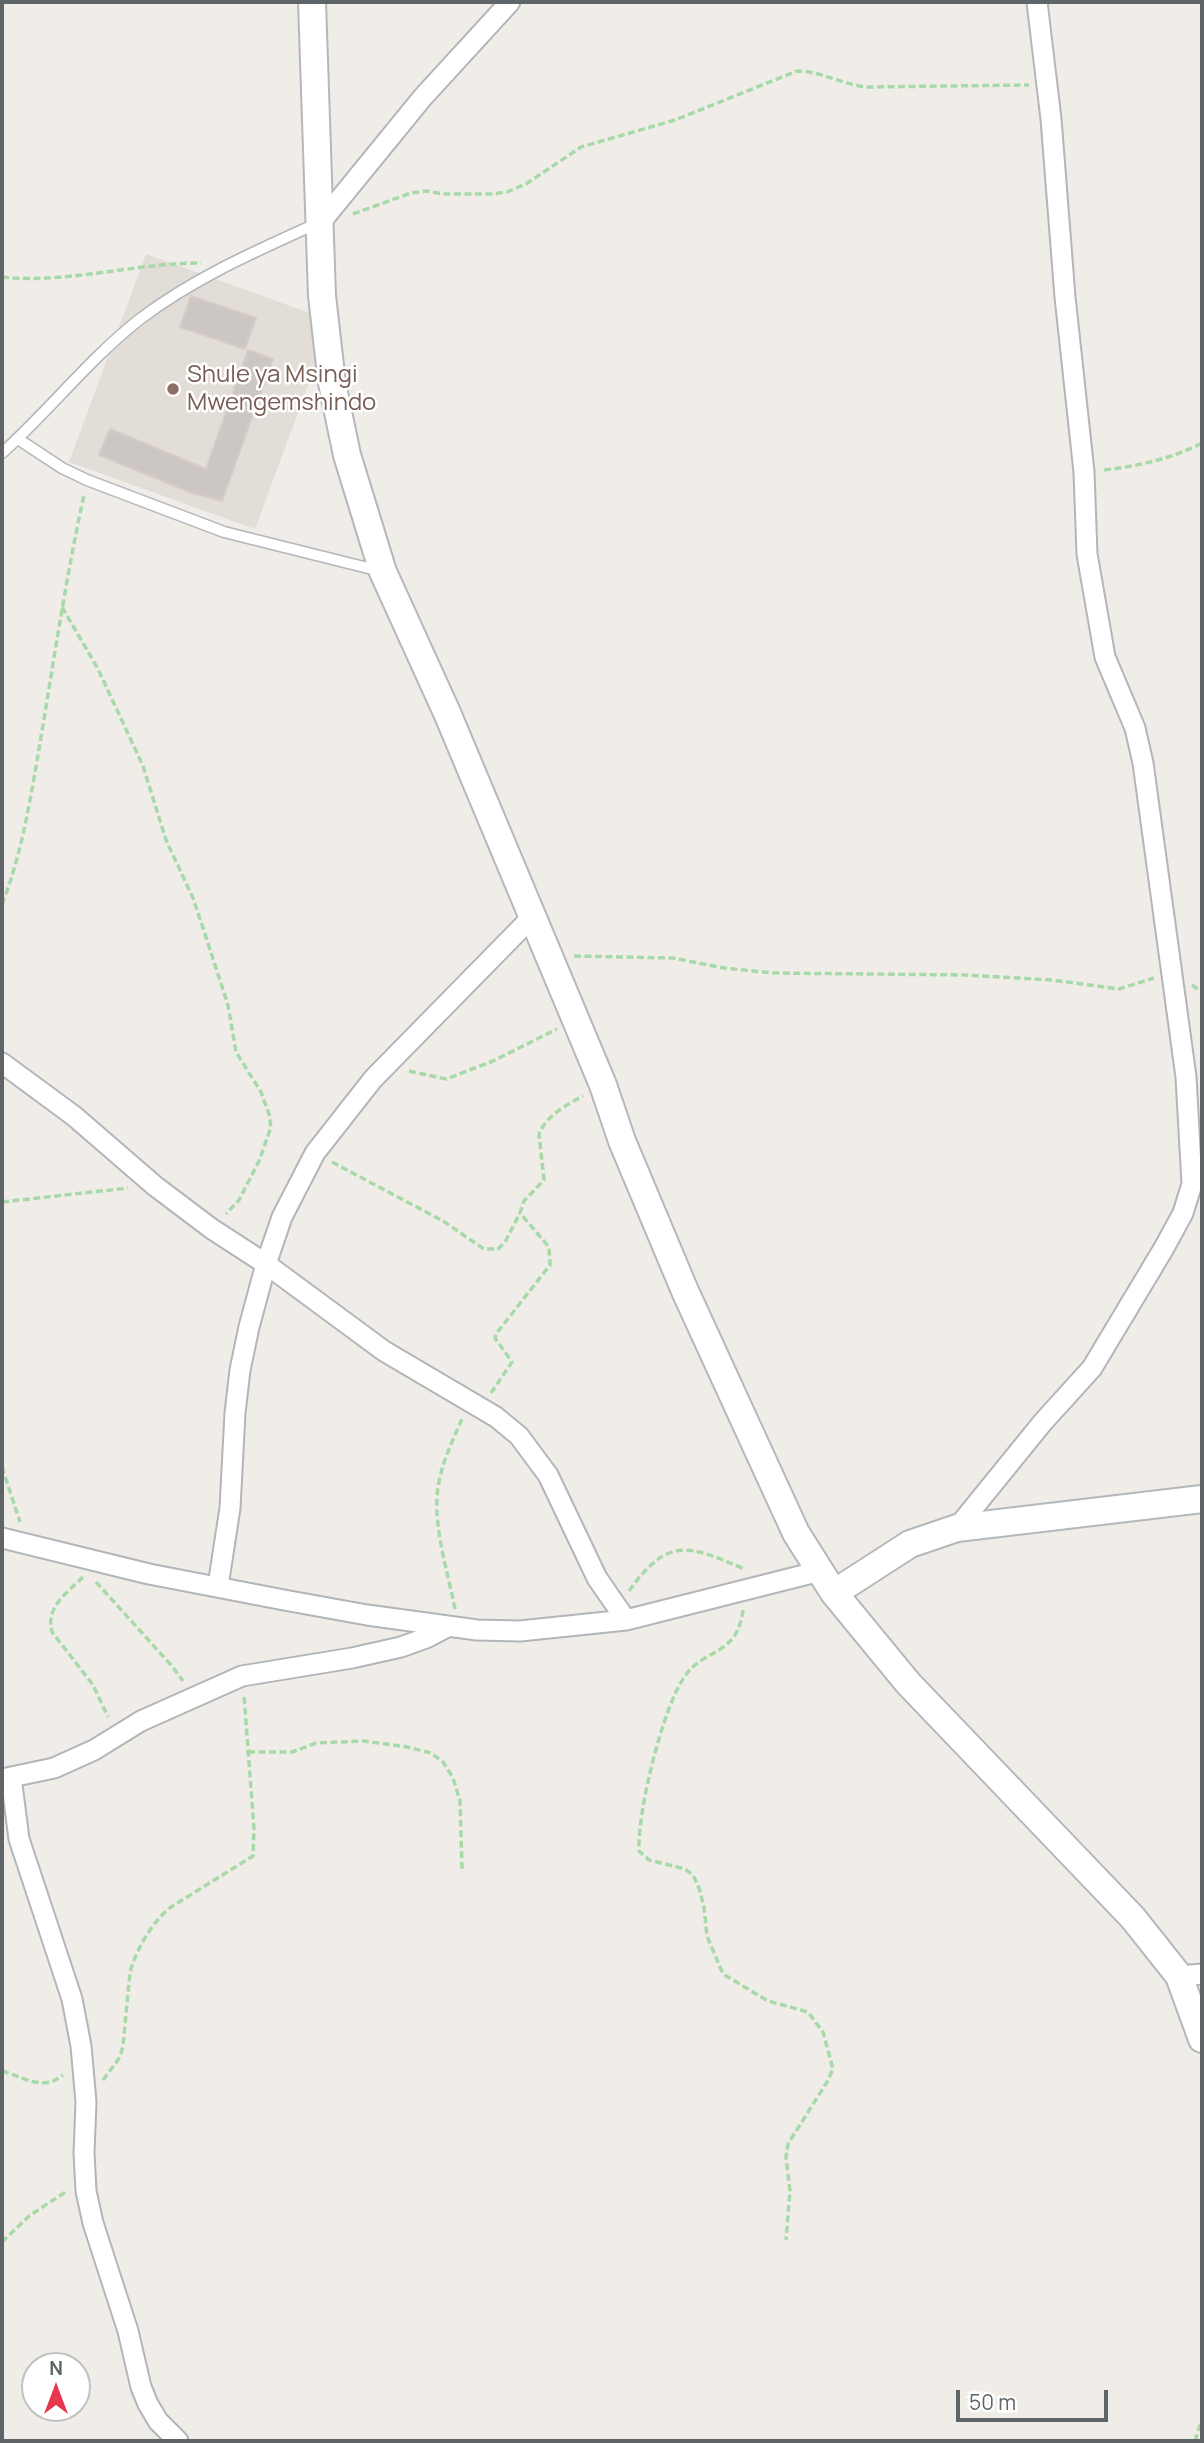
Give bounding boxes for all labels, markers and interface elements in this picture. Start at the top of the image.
place label: Shule ya Msingi Mwengemshindo [187,361,376,417]
marker: Shule ya Msingi Mwengemshindo [165,381,181,397]
north arrow [21,2352,91,2422]
text: N [49,2355,63,2381]
scale bar [959,2376,1111,2420]
text: 50 m [969,2388,1016,2416]

